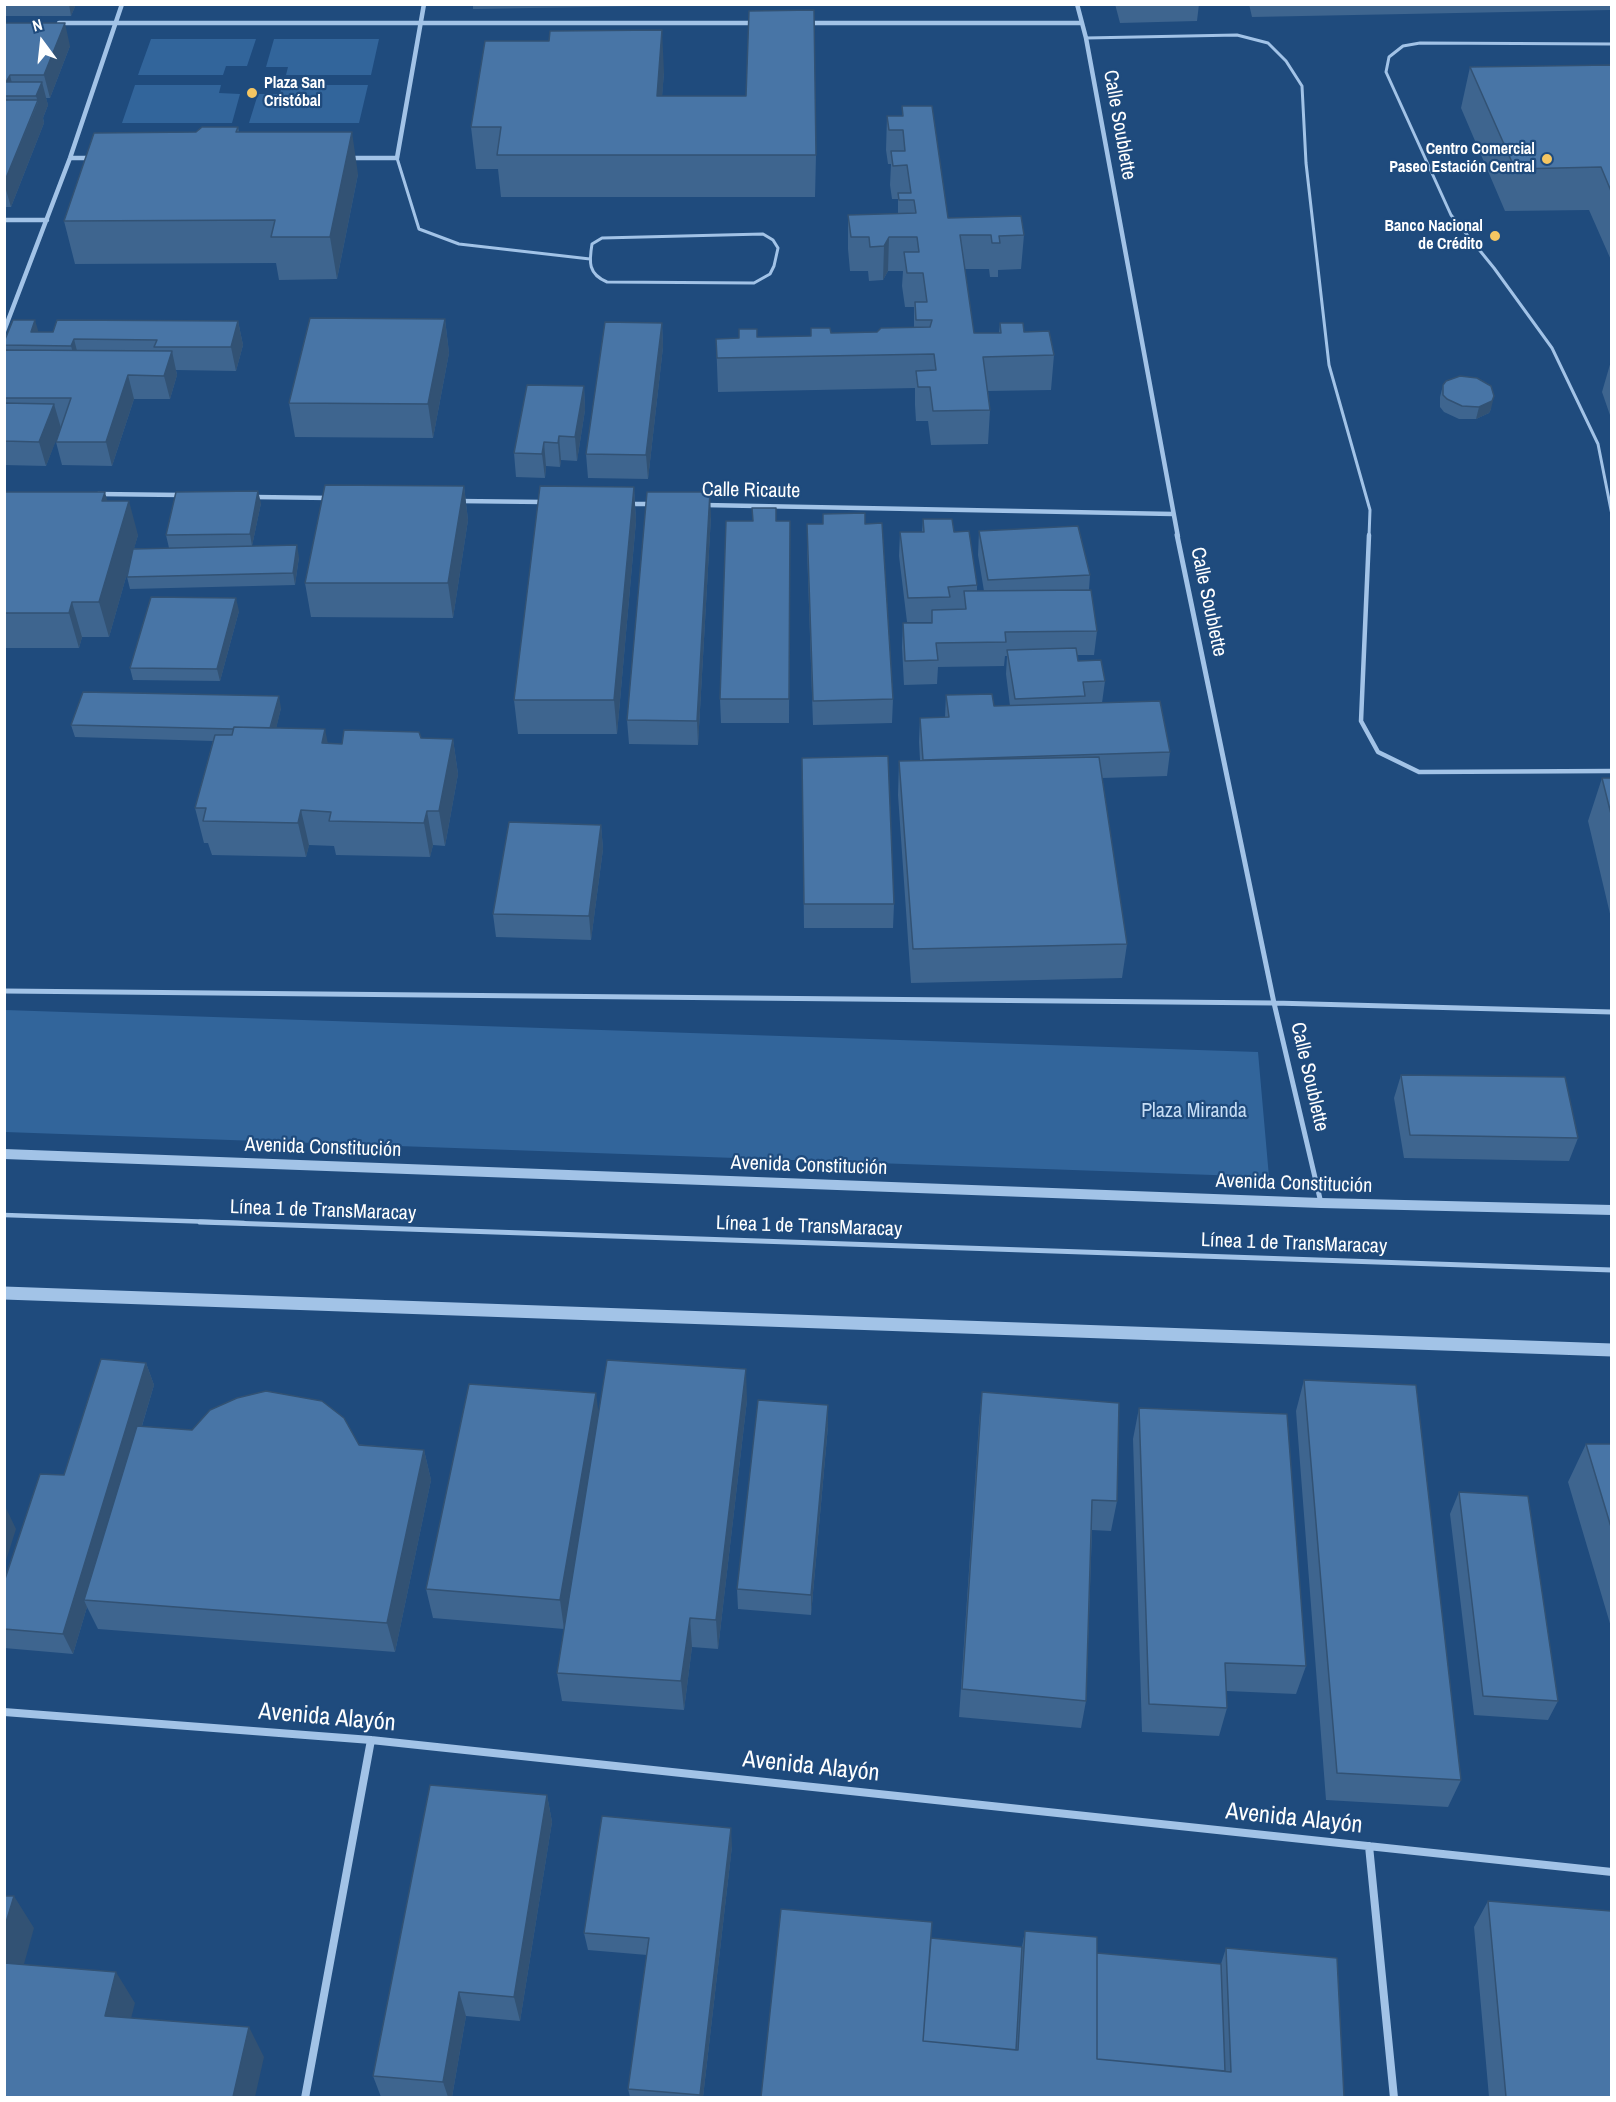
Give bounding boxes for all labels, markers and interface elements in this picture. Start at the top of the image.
north arrow [12,12,72,72]
text: N [30,13,45,36]
street label: Calle Soublette [1098,68,1140,182]
place label: Plaza San Cristóbal [264,74,325,112]
marker: Plaza San Cristóbal [245,86,259,100]
place label: Centro Comercial Paseo Estación Central [1389,140,1535,178]
marker: Centro Comercial Paseo Estación Central [1540,152,1554,166]
place label: Banco Nacional de Crédito [1385,217,1483,255]
marker: Banco Nacional de Crédito [1488,229,1502,243]
street label: Calle Ricaute [702,478,800,504]
street label: Calle Soublette [1185,545,1231,659]
street label: Calle Soublette [1285,1020,1333,1134]
park label: Plaza Miranda [1141,1100,1247,1124]
street label: Avenida Constitución [244,1133,402,1163]
street label: Avenida Constitución [730,1151,888,1181]
street label: Avenida Constitución [1215,1169,1373,1199]
street label: Línea 1 de TransMaracay [229,1196,417,1226]
street label: Línea 1 de TransMaracay [715,1212,903,1242]
street label: Línea 1 de TransMaracay [1200,1229,1388,1259]
street label: Avenida Alayón [257,1698,397,1738]
street label: Avenida Alayón [741,1745,881,1789]
street label: Avenida Alayón [1224,1797,1364,1841]

